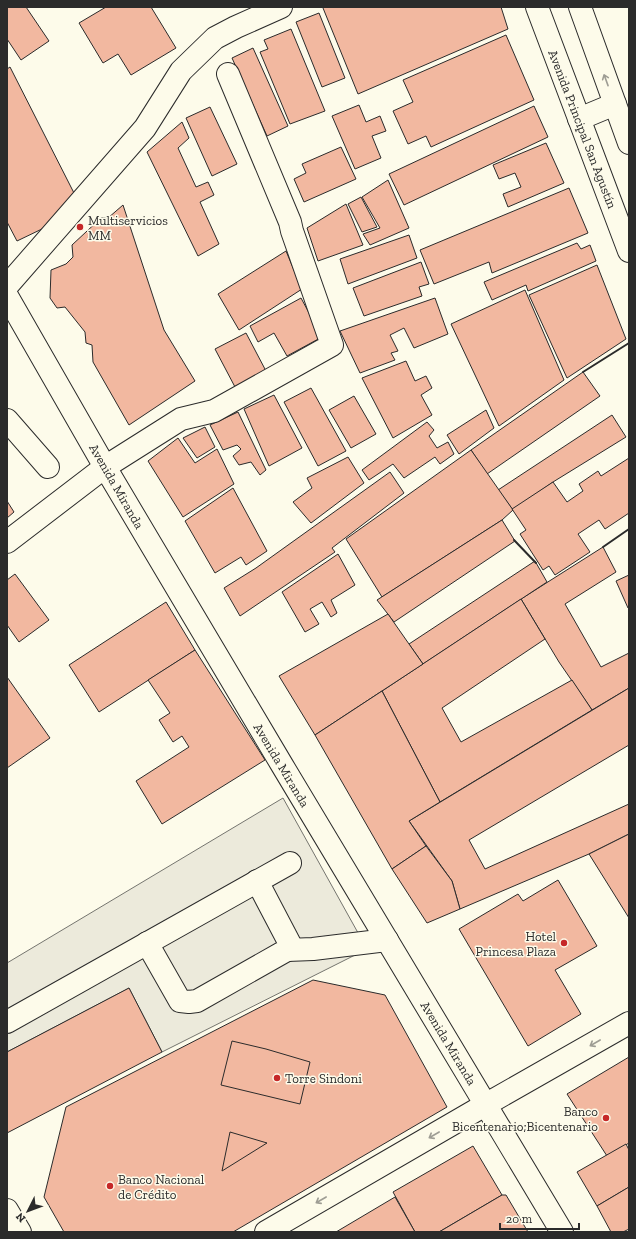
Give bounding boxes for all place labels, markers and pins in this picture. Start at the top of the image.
place label: Multiservicios MM [88,213,168,243]
marker: Multiservicios MM [75,222,85,232]
place label: Hotel Princesa Plaza [475,929,557,959]
marker: Hotel Princesa Plaza [559,938,569,948]
place label: Torre Sindoni [285,1071,362,1086]
marker: Torre Sindoni [272,1073,282,1083]
place label: Banco Bicentenario;Bicentenario [452,1104,598,1134]
marker: Banco Bicentenario;Bicentenario [601,1113,611,1123]
place label: Banco Nacional de Crédito [118,1172,205,1202]
marker: Banco Nacional de Crédito [105,1181,115,1191]

